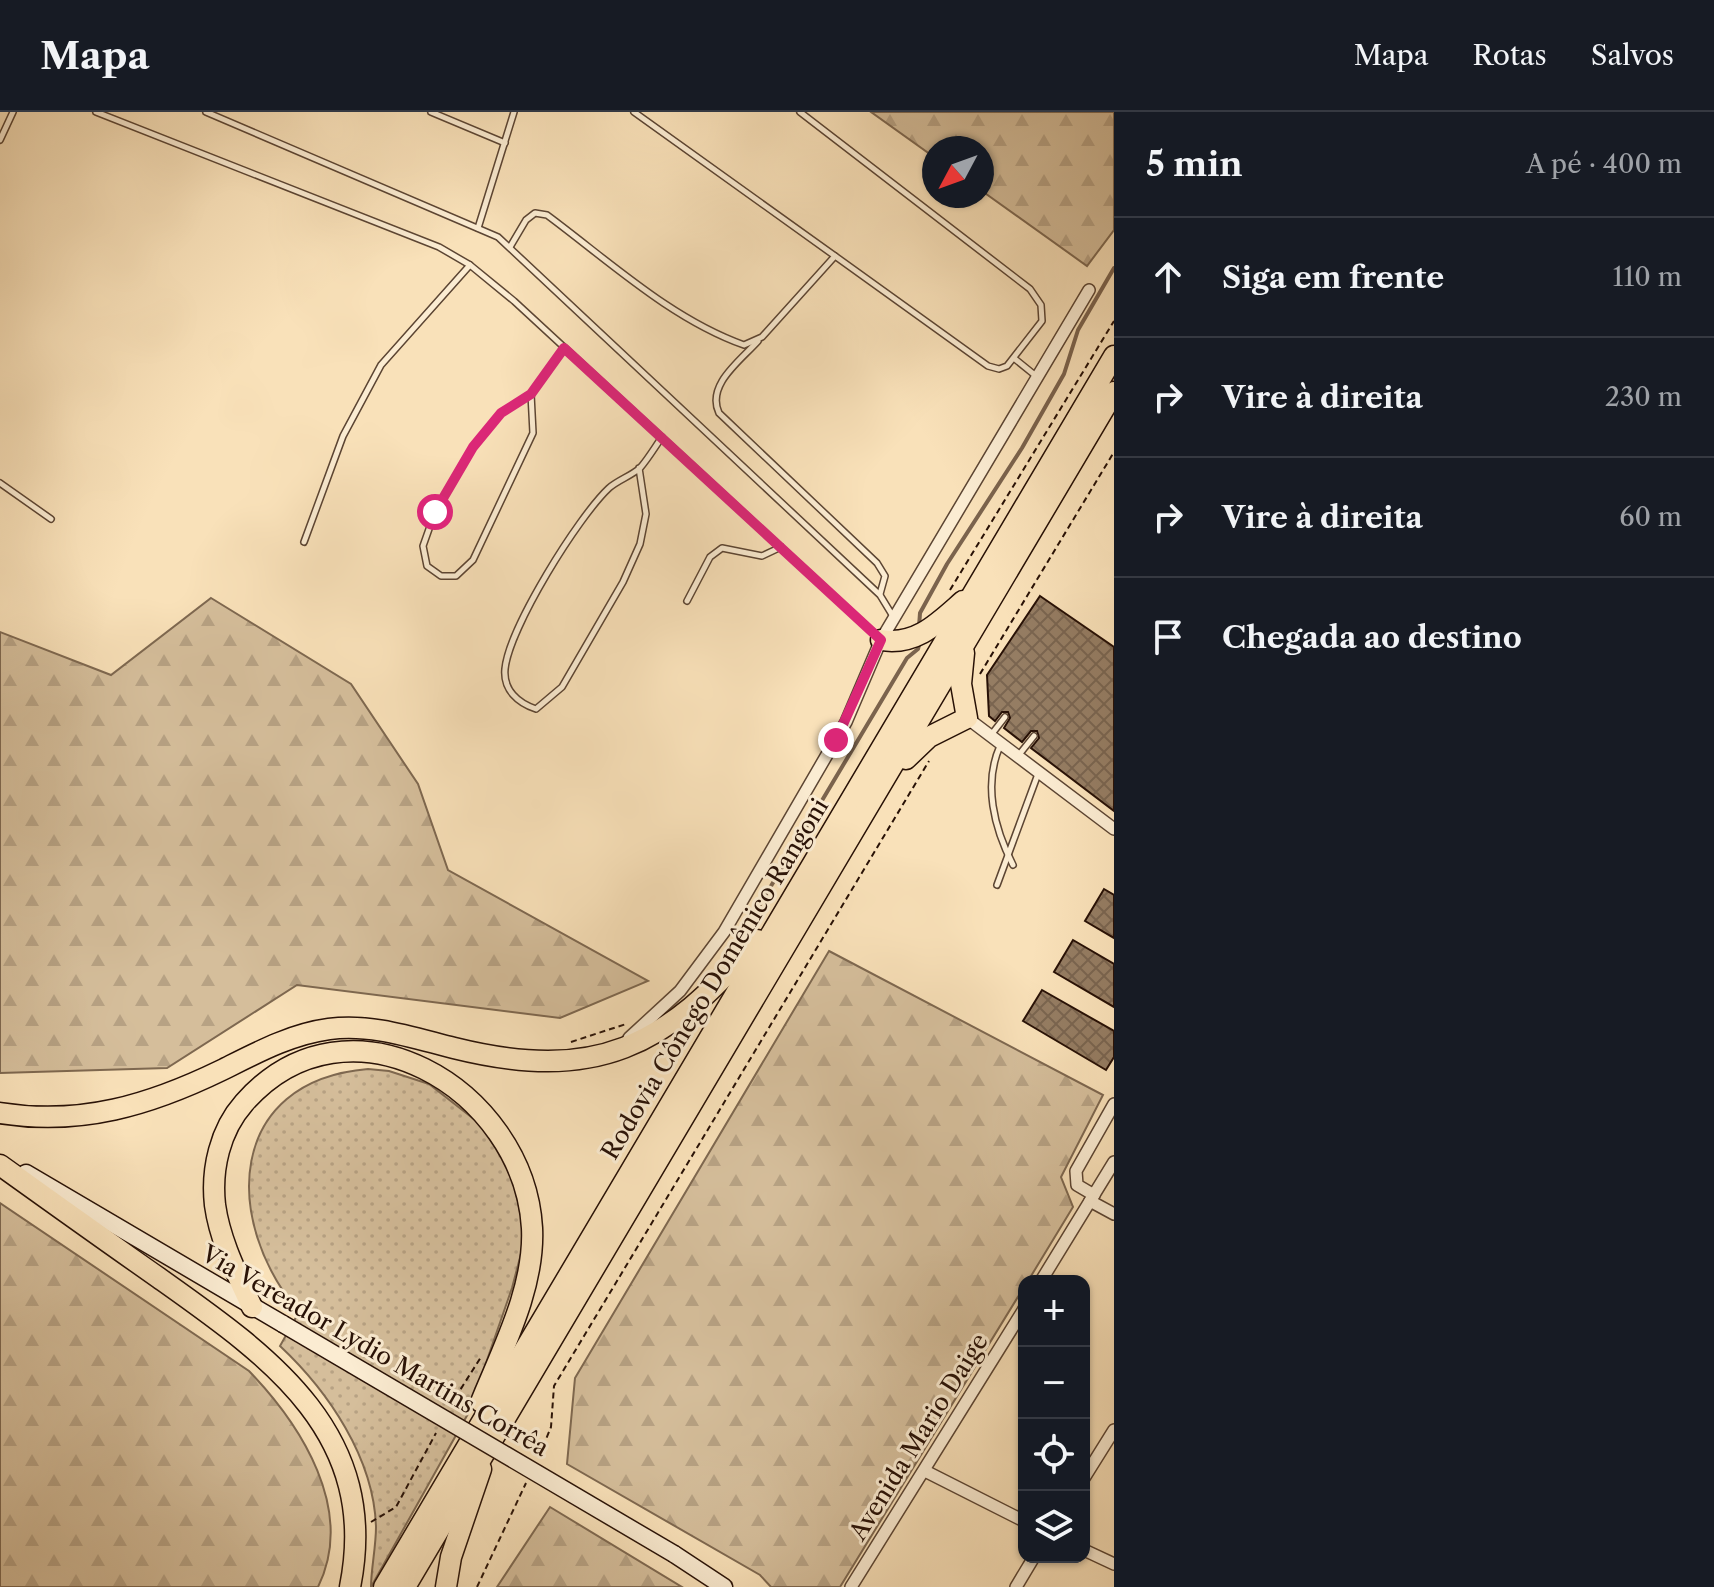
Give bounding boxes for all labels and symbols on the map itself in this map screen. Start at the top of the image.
north arrow [922,136,994,208]
route start [417,494,453,530]
route end [818,722,854,758]
street label: Rodovia Cônego Domênico Rangoni [595,793,834,1164]
street label: Via Vereador Lydio Martins Corrêa [196,1238,554,1462]
street label: Avenida Mario Daige [843,1328,994,1546]

